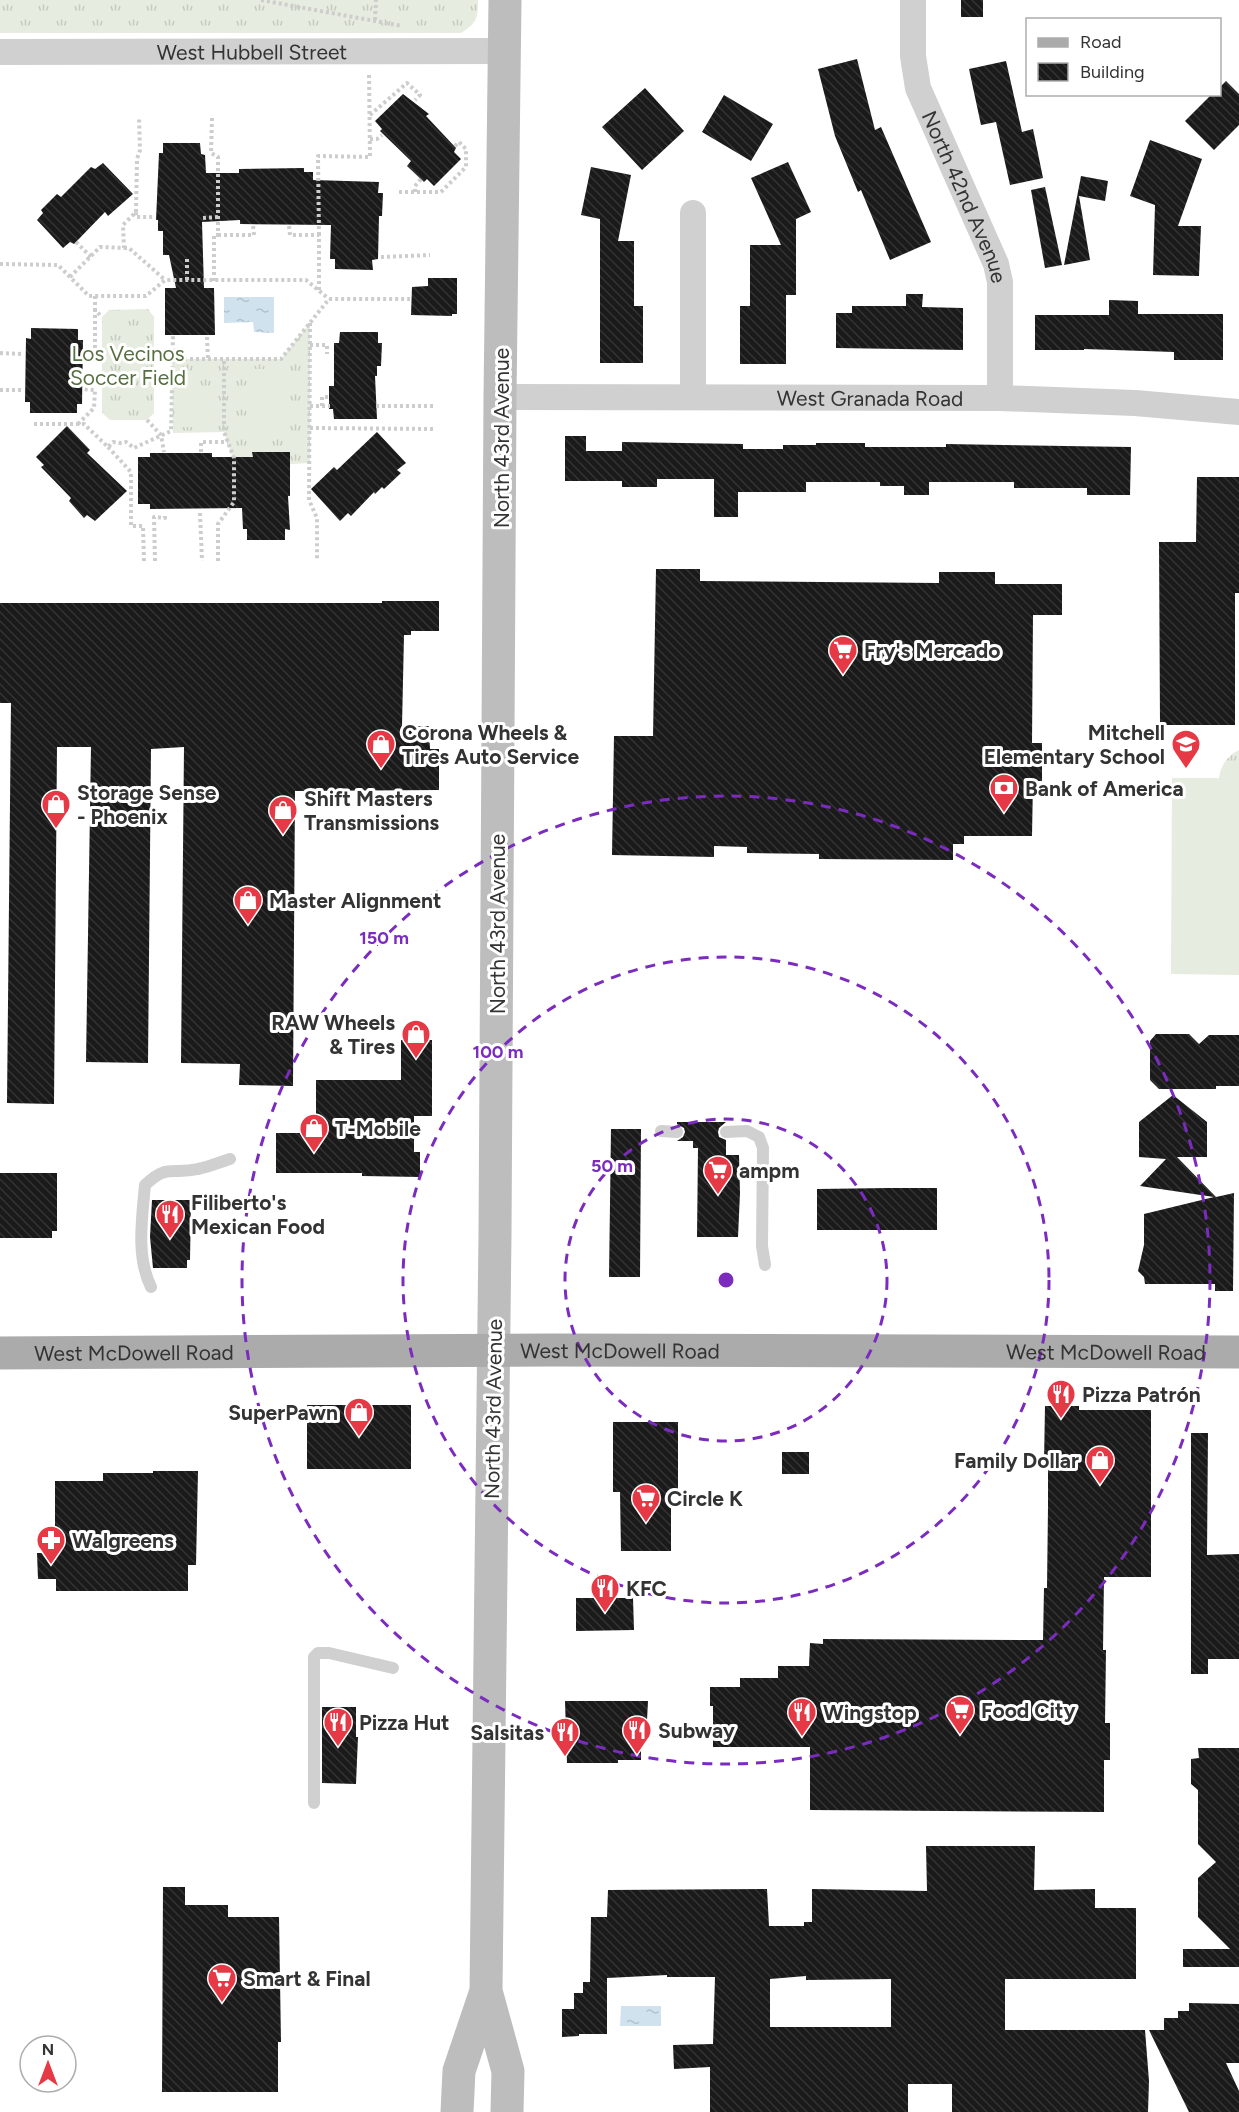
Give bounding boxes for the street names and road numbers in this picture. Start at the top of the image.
street label: West Hubbell Street [157,39,347,64]
street label: North 42nd Avenue [917,107,1012,285]
street label: North 43rd Avenue [489,348,514,528]
street label: West Granada Road [777,385,963,410]
street label: North 43rd Avenue [485,834,510,1014]
street label: North 43rd Avenue [479,1319,507,1499]
street label: West McDowell Road [520,1337,720,1363]
street label: West McDowell Road [34,1339,234,1365]
street label: West McDowell Road [1006,1339,1206,1364]

